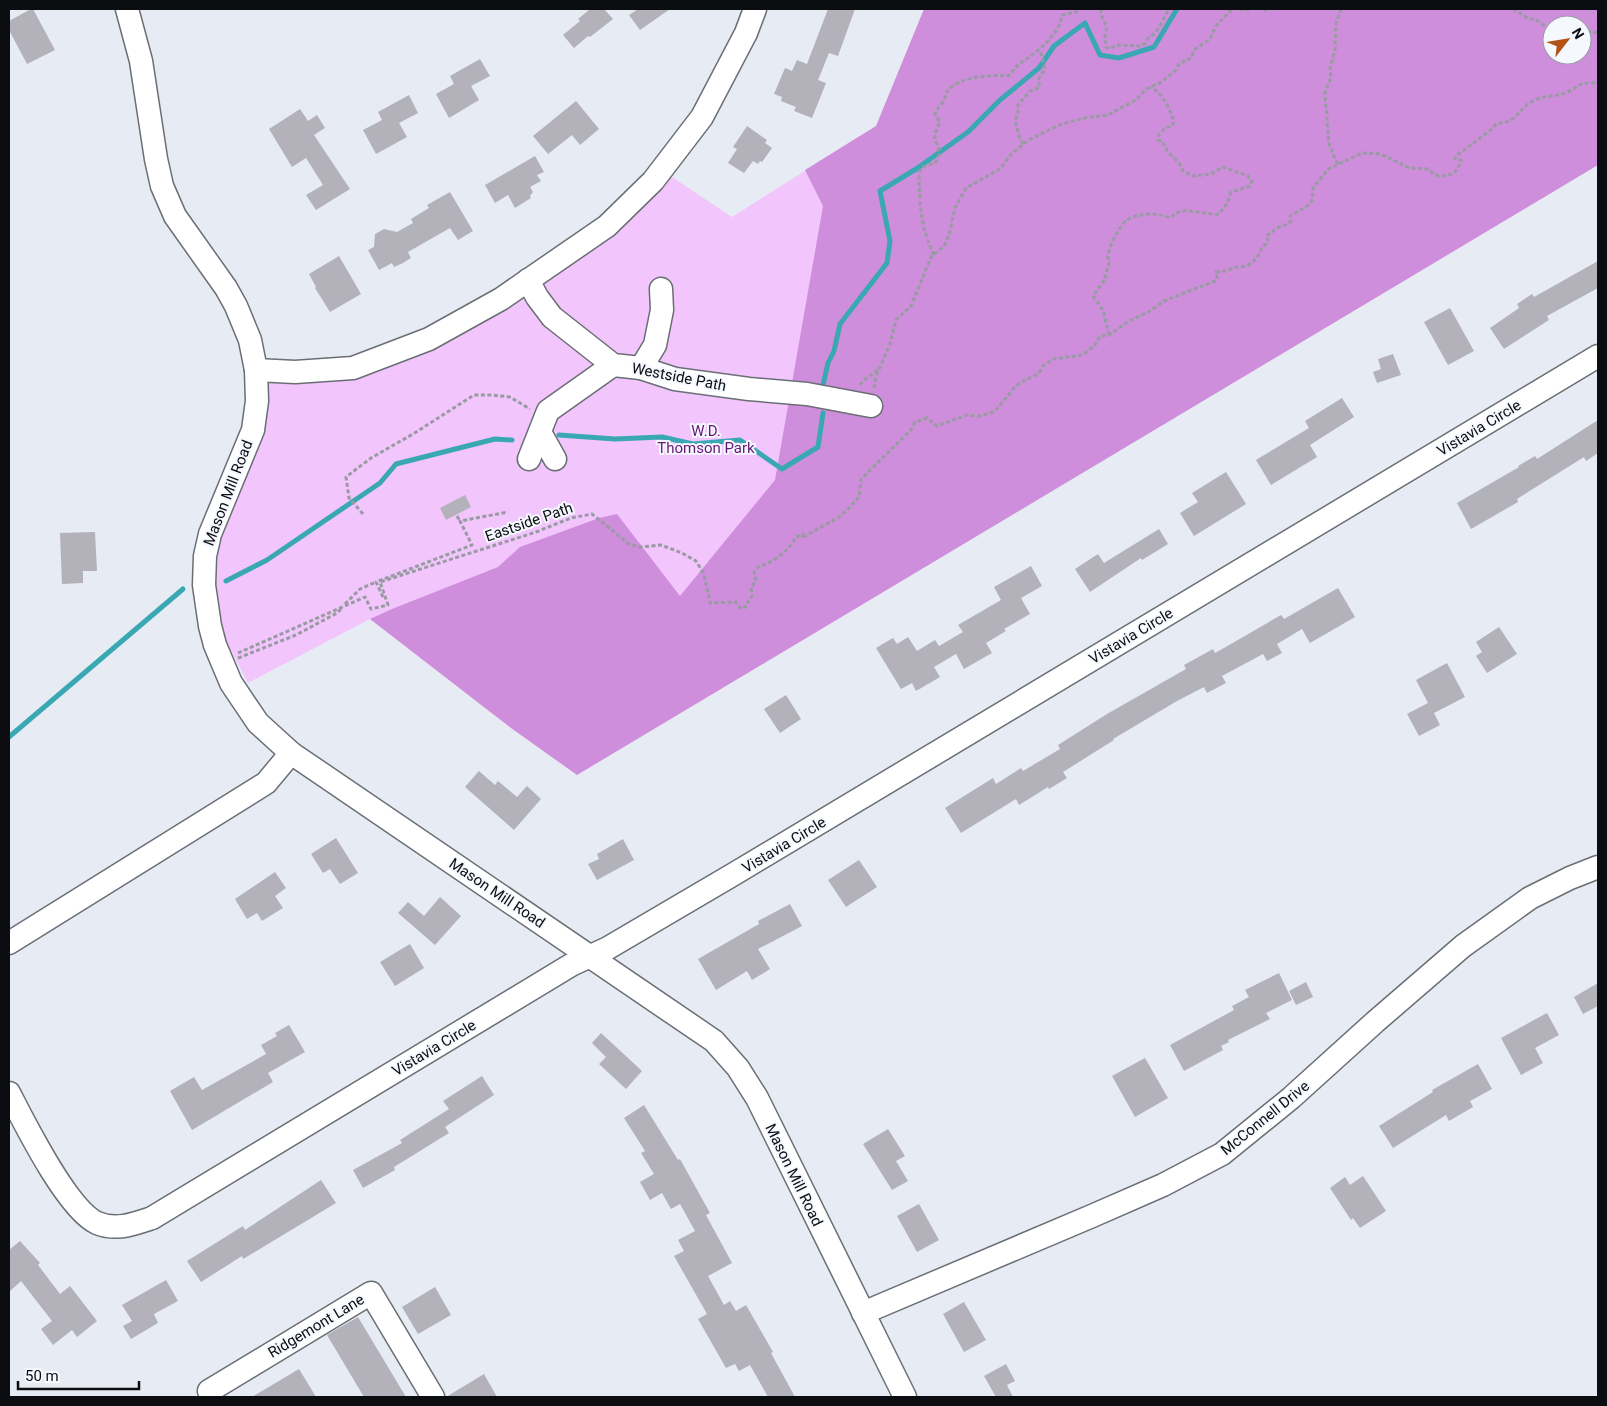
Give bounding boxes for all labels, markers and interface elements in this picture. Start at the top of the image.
north arrow [1542,15,1592,65]
text: N [1569,25,1588,42]
street label: Westside Path [630,359,728,395]
street label: Vistavia Circle [1434,396,1524,460]
park label: W.D. Thomson Park [657,422,755,457]
street label: Mason Mill Road [200,438,256,548]
street label: Eastside Path [483,499,575,545]
street label: Vistavia Circle [1086,604,1176,668]
street label: Vistavia Circle [739,813,829,877]
street label: Mason Mill Road [446,854,548,932]
street label: Vistavia Circle [389,1016,479,1080]
street label: McConnell Drive [1217,1077,1313,1159]
street label: Mason Mill Road [761,1121,827,1229]
street label: Ridgemont Lane [265,1290,367,1362]
scale bar [18,1358,139,1390]
text: 50 m [25,1367,59,1385]

